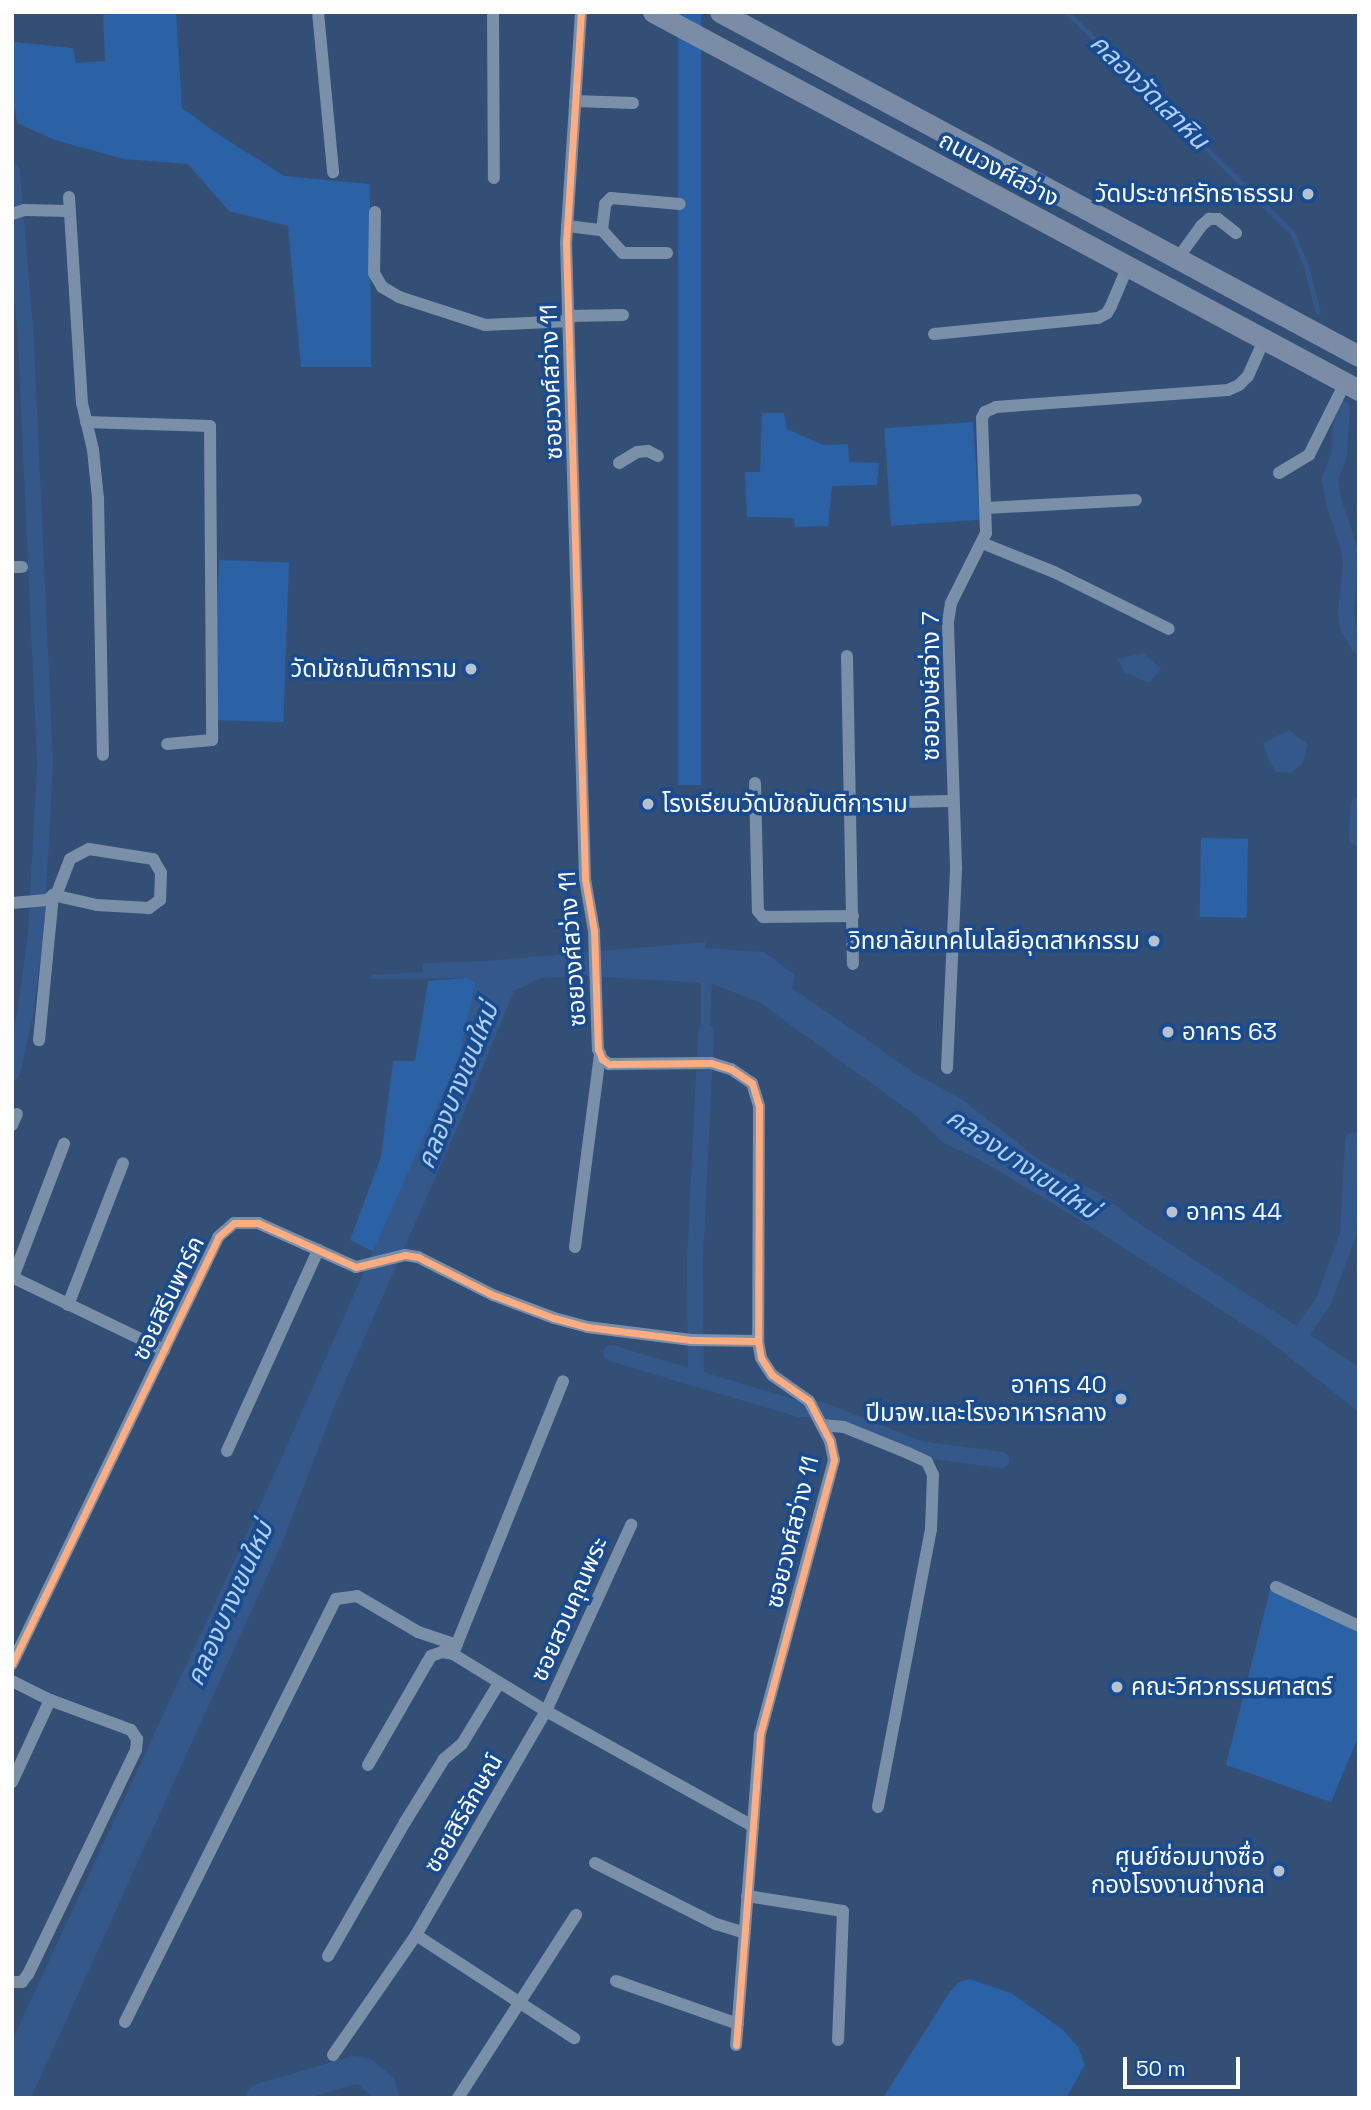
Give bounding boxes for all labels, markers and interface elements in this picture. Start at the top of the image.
water label: คลองวัดเสาหิน [1083,28,1215,156]
street label: ถนนวงศ์สว่าง [934,125,1064,213]
place label: วัดประชาศรัทธาธรรม [1095,180,1294,208]
marker: วัดประชาศรัทธาธรรม [1300,186,1316,202]
street label: ซอยวงศ์สว่าง 11 [534,304,568,460]
street label: ซอยวงษ์สว่าง 7 [917,611,945,761]
place label: วัดมัชฌันติการาม [290,655,457,683]
marker: วัดมัชฌันติการาม [463,661,479,677]
place label: โรงเรียนวัดมัชฌันติการาม [662,790,908,818]
marker: โรงเรียนวัดมัชฌันติการาม [640,796,656,812]
street label: ซอยวงศ์สว่าง 11 [552,870,592,1028]
place label: วิทยาลัยเทคโนโลยีอุตสาหกรรม [849,927,1140,955]
marker: วิทยาลัยเทคโนโลยีอุตสาหกรรม [1146,933,1162,949]
water label: คลองบางเขนใหม่ [411,998,505,1174]
place label: อาคาร 63 [1182,1018,1277,1046]
marker: อาคาร 63 [1160,1024,1176,1040]
water label: คลองบางเขนใหม่ [940,1102,1104,1226]
place label: อาคาร 44 [1186,1198,1282,1226]
marker: อาคาร 44 [1164,1204,1180,1220]
street label: ซอยสิรีนพาร์ค [126,1231,210,1365]
place label: อาคาร 40 ปีมจพ.และโรงอาหารกลาง [865,1371,1107,1427]
marker: อาคาร 40 ปีมจพ.และโรงอาหารกลาง [1113,1391,1129,1407]
street label: ซอยวงศ์สว่าง 11 [759,1453,825,1611]
water label: คลองบางเขนใหม่ [180,1517,280,1691]
street label: ซอยสวนคุณพระ [524,1532,614,1686]
place label: คณะวิศวกรรมศาสตร์ [1131,1673,1332,1701]
marker: คณะวิศวกรรมศาสตร์ [1109,1679,1125,1695]
street label: ซอยสิริลักษณ์ [418,1749,508,1877]
place label: ศูนย์ซ่อมบางซื่อ กองโรงงานช่างกล [1091,1843,1265,1899]
marker: ศูนย์ซ่อมบางซื่อ กองโรงงานช่างกล [1271,1863,1287,1879]
scale bar [1126,2044,1243,2088]
text: 50 m [1136,2055,1186,2082]

